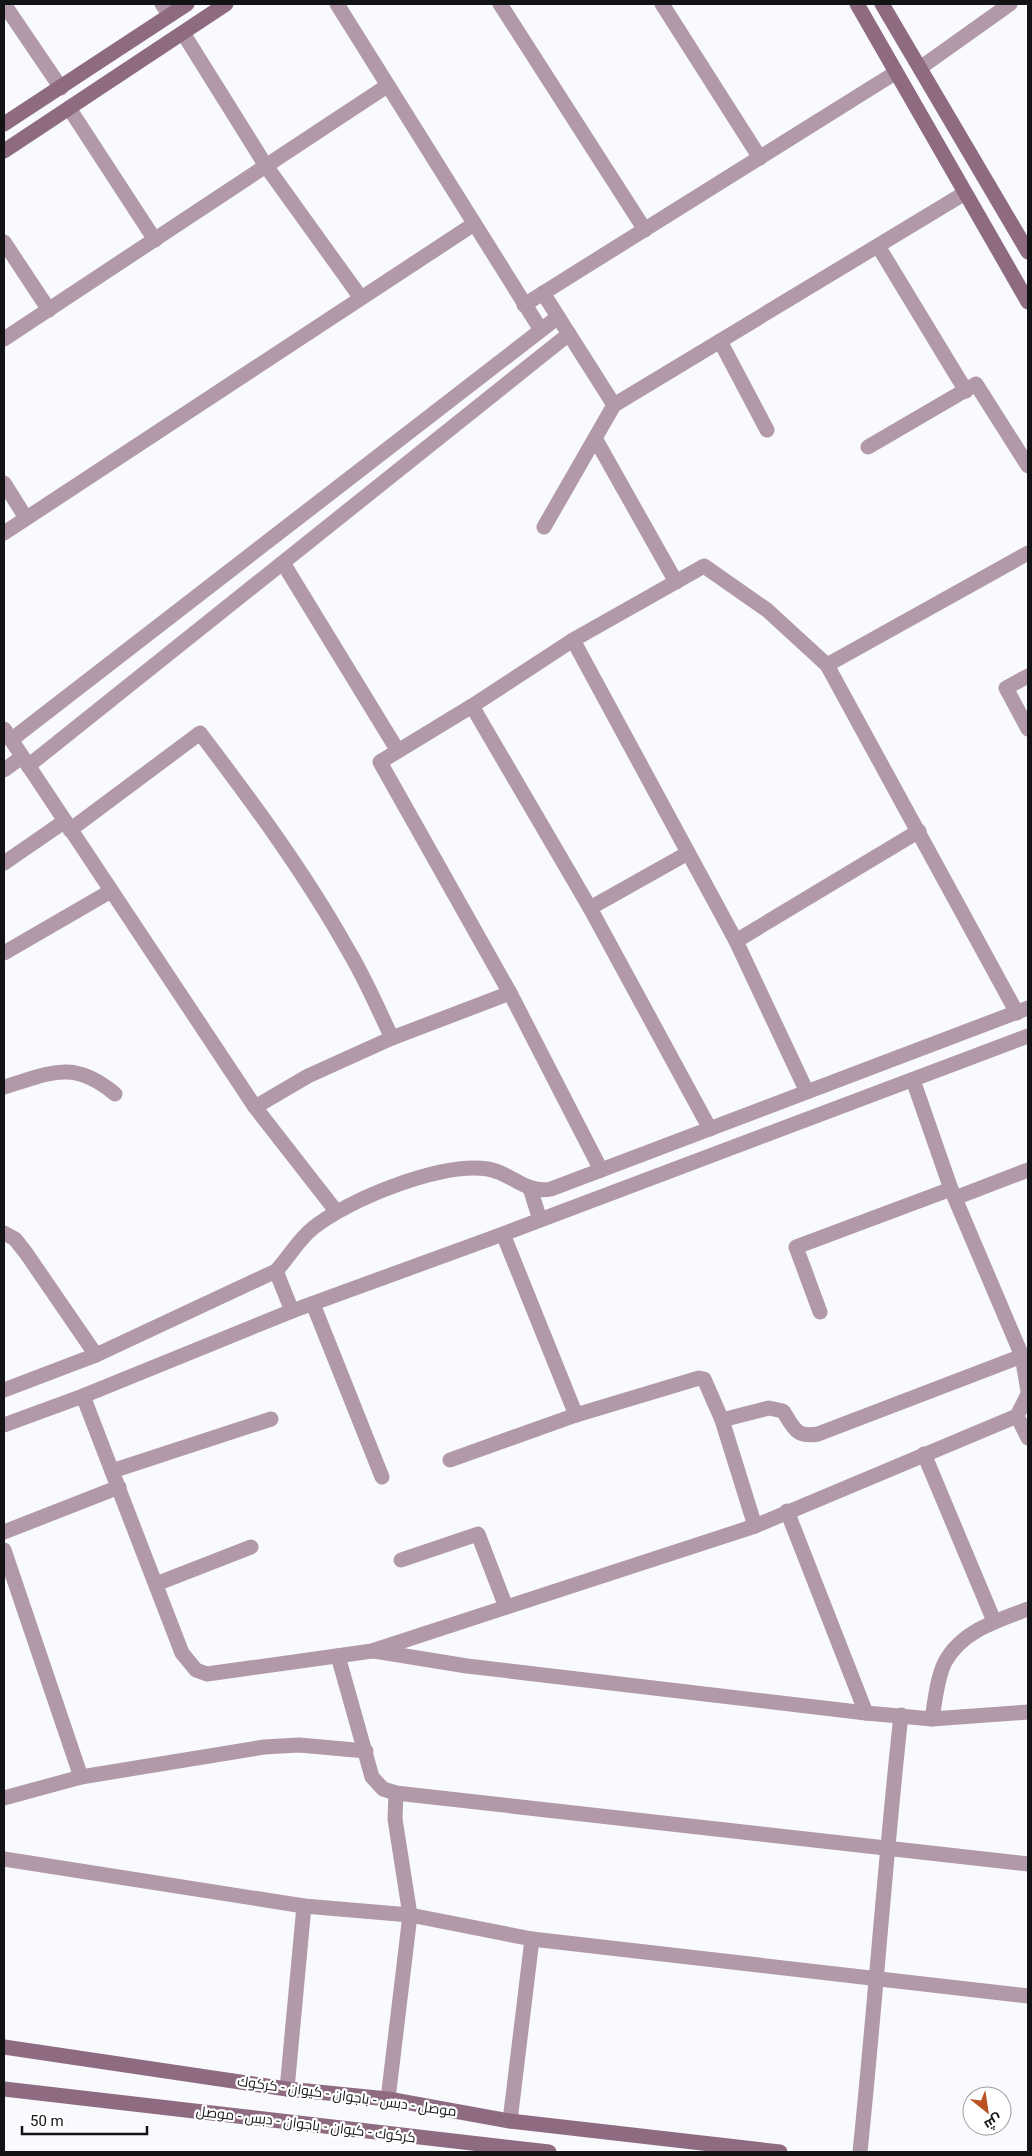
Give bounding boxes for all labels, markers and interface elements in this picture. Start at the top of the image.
street label: موصل - دبس - باجوان - كيوان - كركوك [236,2073,458,2119]
north arrow [962,2086,1012,2136]
street label: كركوك - كيوان - باجوان - دبس - موصل [195,2103,417,2145]
scale bar [22,2104,148,2136]
text: ش [981,2110,1005,2134]
text: 50 m [30,2112,64,2130]

